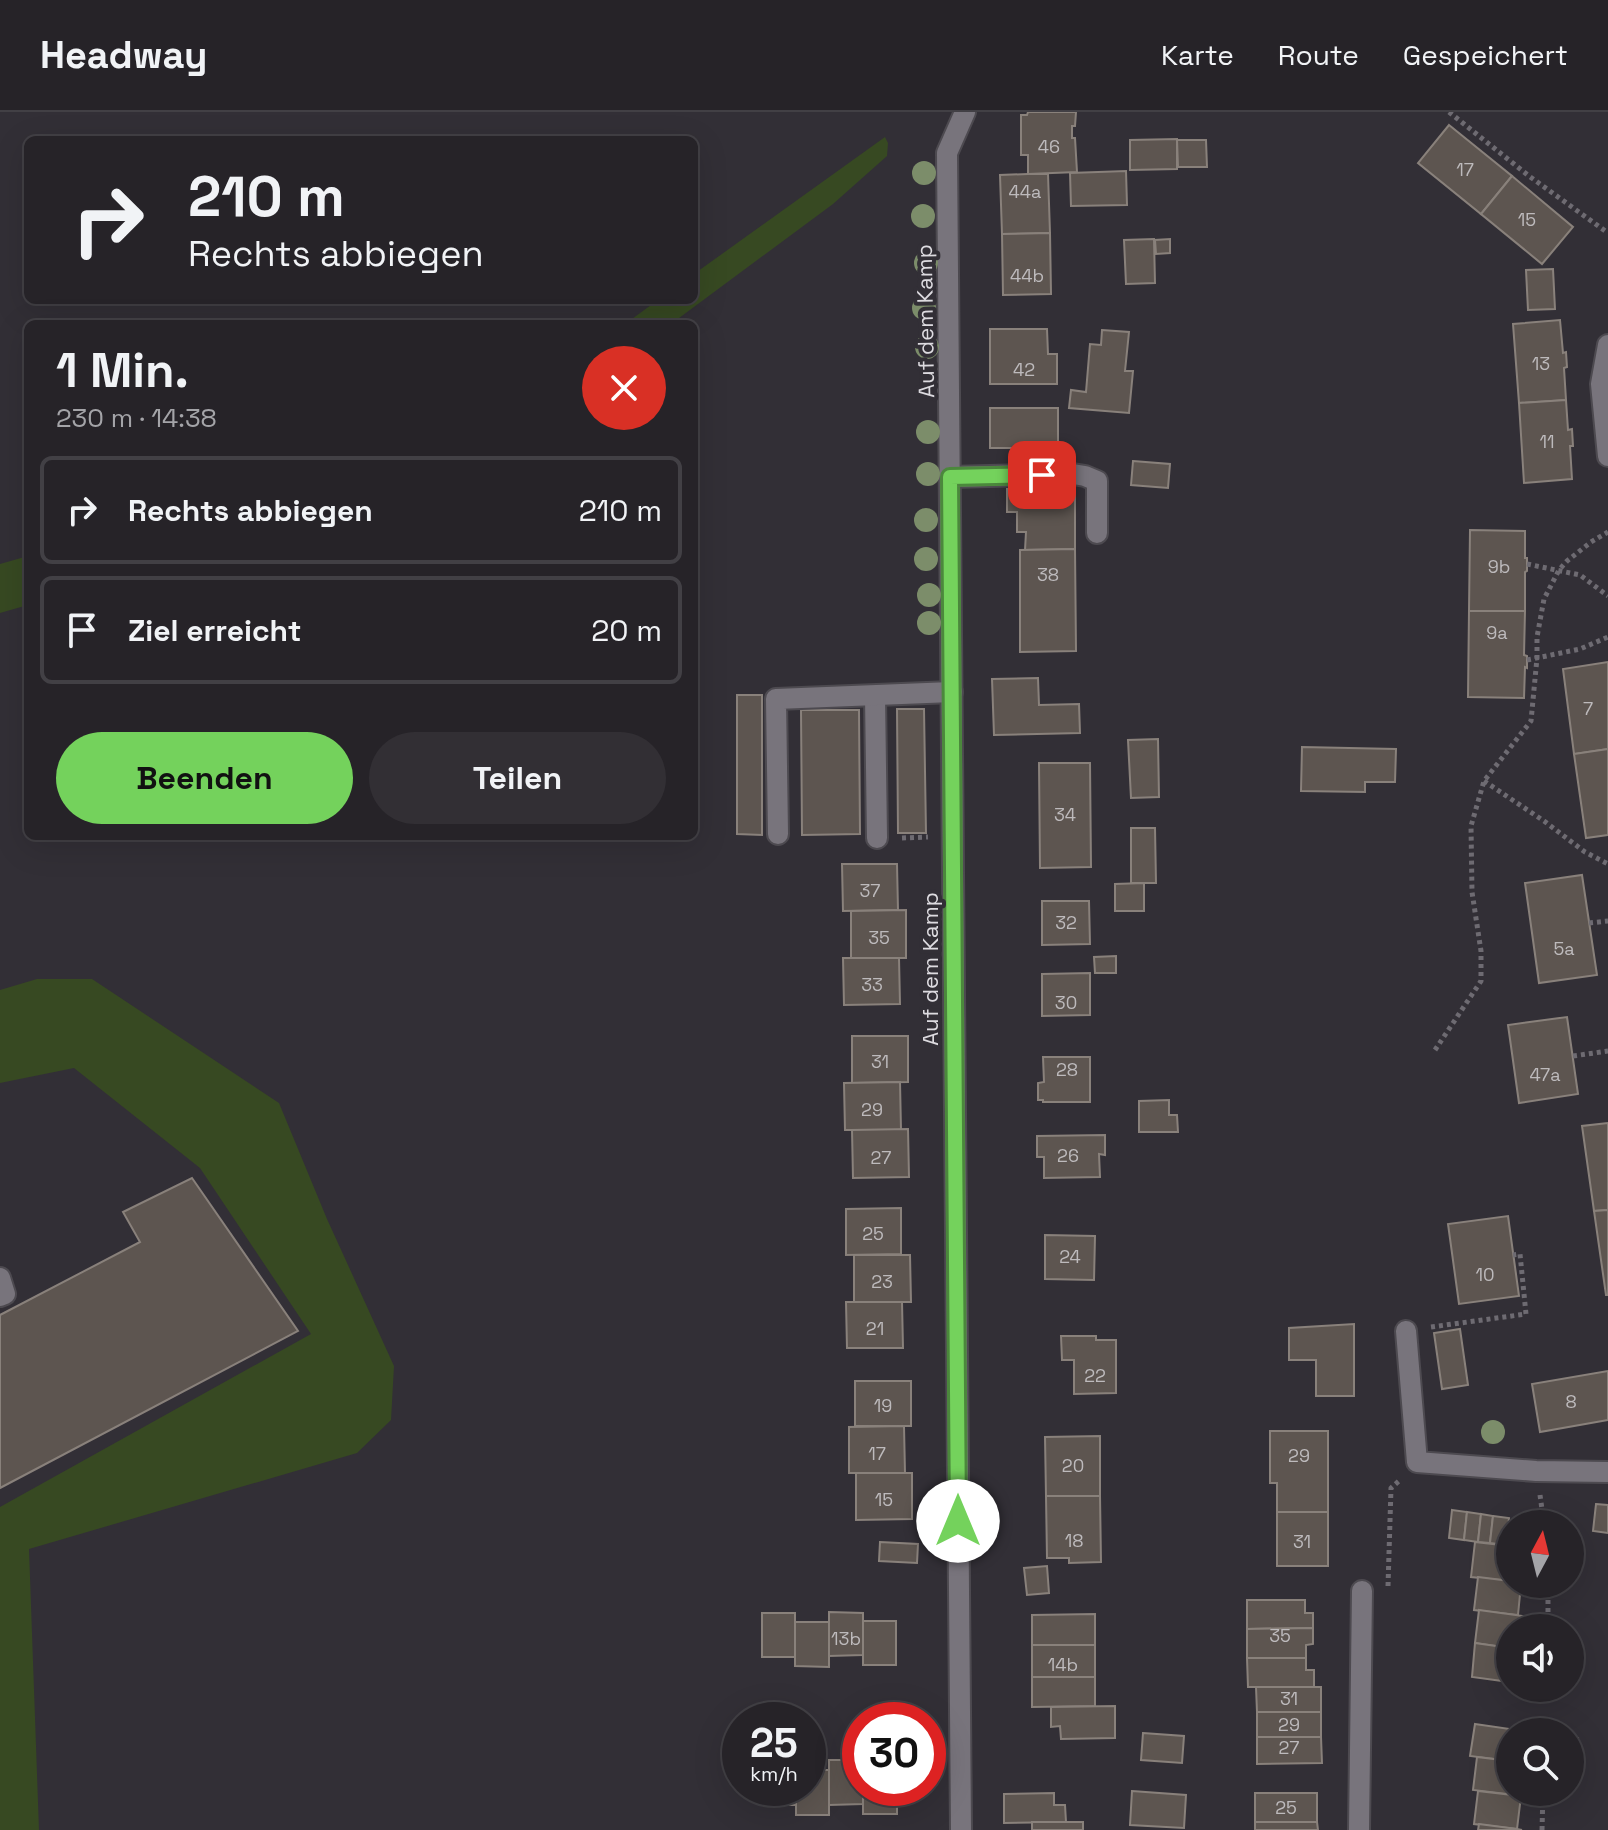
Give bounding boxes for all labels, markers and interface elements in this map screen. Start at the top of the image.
text: Headway [40,31,207,79]
text: Karte [1161,37,1234,73]
text: Route [1278,37,1359,73]
text: Gespeichert [1403,37,1568,73]
house number: 46 [1038,135,1060,158]
house number: 17 [1456,158,1474,181]
text: 210 m [188,161,345,232]
icon: right [56,168,160,272]
house number: 44a [1009,180,1041,203]
house number: 15 [1518,208,1536,231]
text: Rechts abbiegen [188,231,484,277]
street label: Auf dem Kamp [910,244,940,398]
house number: 44b [1010,264,1044,287]
text: 1 Min. [56,340,189,401]
button: close [582,346,666,430]
house number: 13 [1532,352,1550,375]
house number: 42 [1013,358,1035,381]
text: 230 m · 14:38 [56,401,217,435]
house number: 11 [1539,430,1555,453]
pin [1008,441,1076,509]
icon: arrive [1020,453,1064,497]
icon: right [60,488,104,532]
text: Rechts abbiegen [128,491,373,530]
text: 210 m [579,491,662,530]
house number: 9b [1488,555,1510,578]
house number: 38 [1037,563,1059,586]
icon: arrive [60,608,104,652]
text: Ziel erreicht [128,611,301,650]
text: 20 m [591,611,662,650]
house number: 9a [1486,621,1508,644]
house number: 7 [1583,697,1593,720]
button: Beenden [56,732,353,824]
button: Teilen [369,732,666,824]
house number: 34 [1054,803,1076,826]
house number: 37 [859,879,881,902]
street label: Auf dem Kamp [916,892,944,1046]
house number: 32 [1055,911,1077,934]
house number: 35 [868,926,890,949]
house number: 5a [1553,937,1575,960]
house number: 33 [861,973,883,996]
house number: 30 [1055,991,1077,1014]
house number: 31 [871,1050,889,1073]
house number: 28 [1056,1058,1078,1081]
house number: 47a [1529,1063,1561,1086]
house number: 29 [861,1098,883,1121]
house number: 26 [1057,1144,1079,1167]
house number: 27 [871,1146,891,1169]
house number: 25 [862,1222,884,1245]
house number: 24 [1059,1245,1081,1268]
house number: 10 [1475,1263,1495,1286]
house number: 23 [871,1270,893,1293]
house number: 21 [866,1317,884,1340]
house number: 22 [1084,1364,1106,1387]
house number: 8 [1565,1390,1577,1413]
house number: 19 [874,1394,892,1417]
house number: 17 [868,1442,886,1465]
house number: 29 [1288,1444,1310,1467]
house number: 20 [1062,1454,1084,1477]
position arrow [916,1479,1000,1563]
house number: 15 [875,1488,893,1511]
north arrow [1496,1510,1584,1598]
map controls [1496,1510,1584,1806]
house number: 18 [1065,1529,1083,1552]
house number: 31 [1293,1530,1311,1553]
button: sound [1496,1614,1584,1702]
house number: 35 [1269,1624,1291,1647]
house number: 13b [831,1627,861,1650]
house number: 14b [1048,1653,1078,1676]
house number: 31 [1280,1687,1298,1710]
speed limit sign: 30 [842,1702,946,1806]
house number: 29 [1278,1713,1300,1736]
text: 25 [750,1718,798,1769]
button: search [1496,1718,1584,1806]
house number: 27 [1279,1736,1299,1759]
text: km/h [750,1761,798,1787]
house number: 25 [1275,1796,1297,1819]

